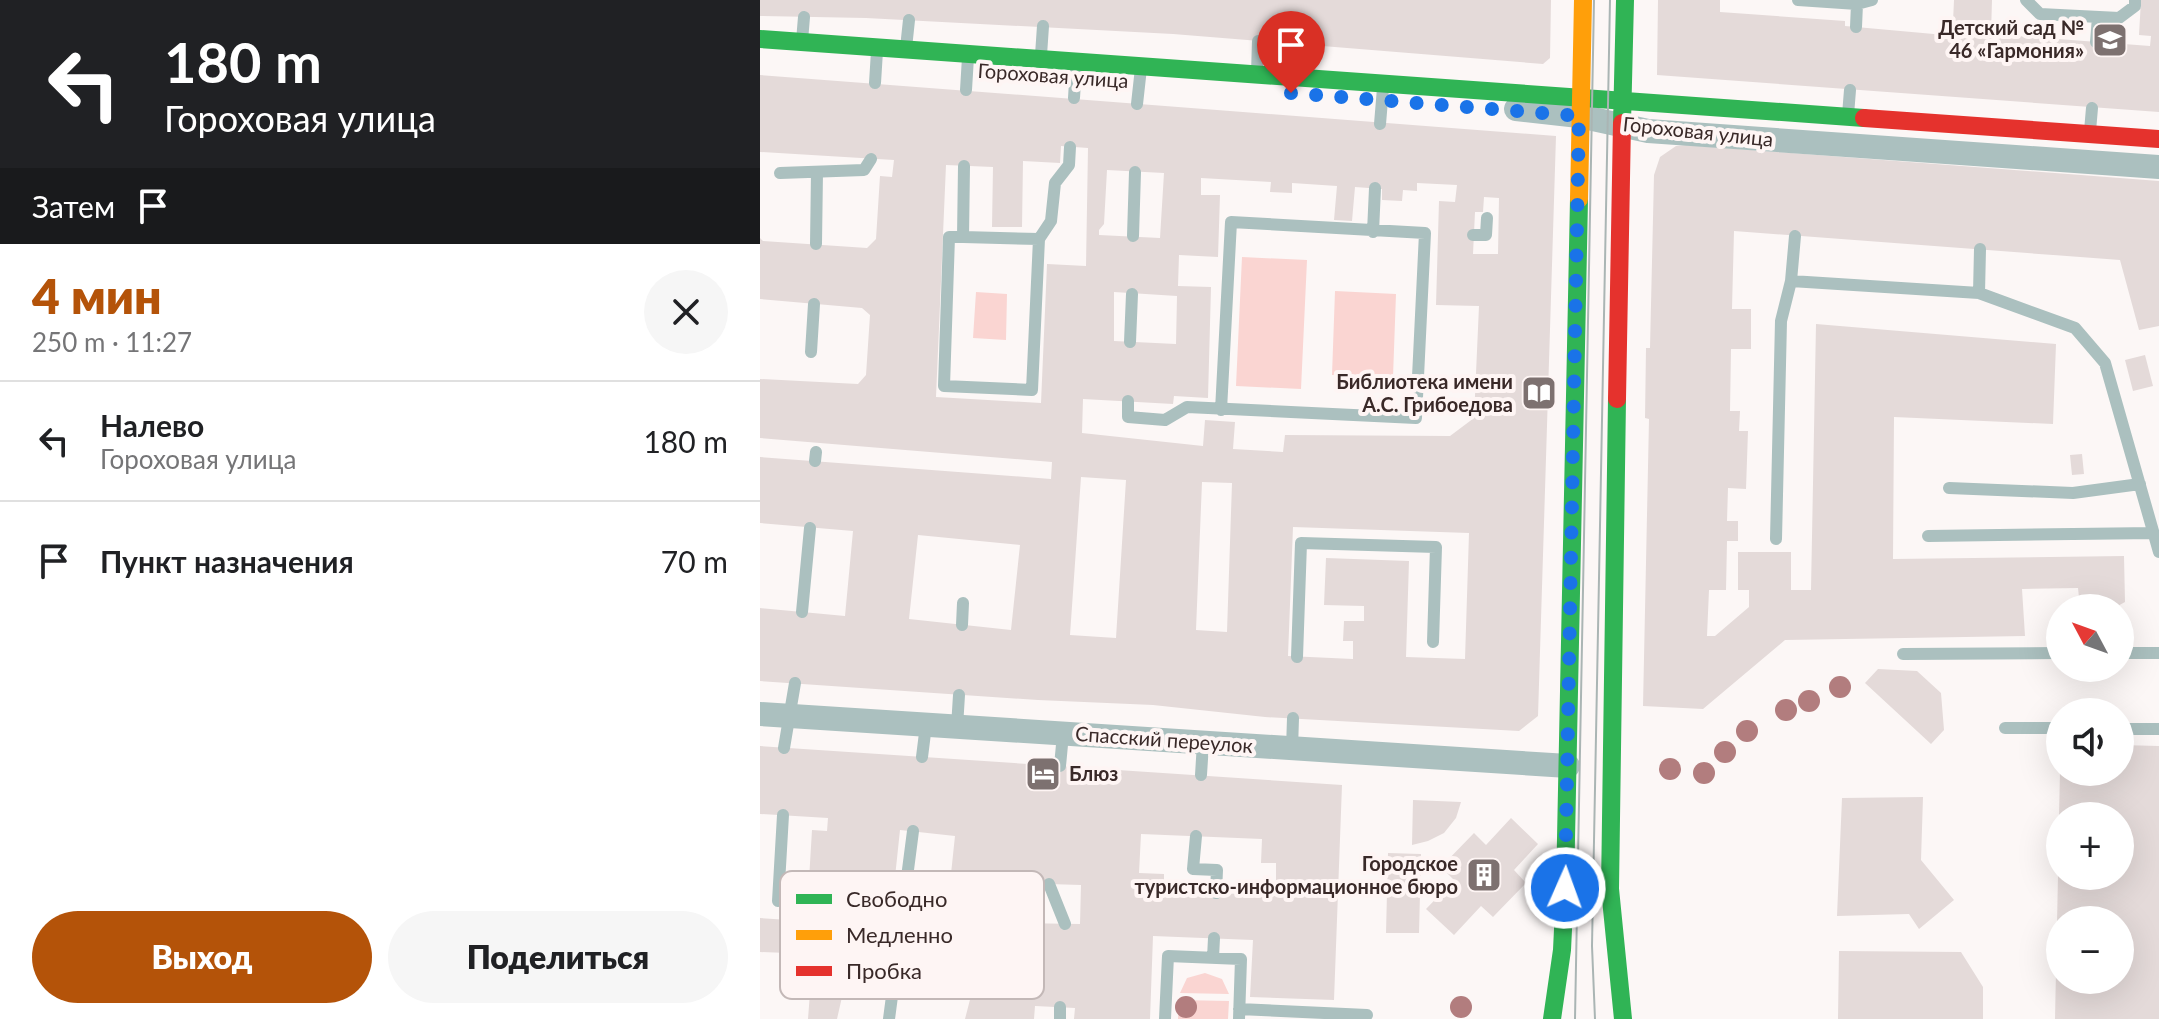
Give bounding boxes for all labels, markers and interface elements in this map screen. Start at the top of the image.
pin [1257,11,1325,93]
place label: Детский сад № 46 «Гармония» [1938,15,2084,62]
school or university icon: Детский сад № 46 «Гармония» [2091,21,2129,59]
icon: arrive [1269,23,1313,67]
text: 180 m [164,28,322,95]
icon: left [32,32,136,136]
street label: Гороховая улица [977,58,1129,92]
text: Гороховая улица [164,96,436,140]
street label: Гороховая улица [1622,111,1774,151]
icon: arrive [131,184,175,228]
text: Затем [32,188,115,224]
text: 4 мин [32,267,162,324]
button: close [644,270,728,354]
text: 250 m · 11:27 [32,326,192,358]
place label: Библиотека имени А.С. Грибоедова [1336,369,1513,416]
library icon: Библиотека имени А.С. Грибоедова [1520,374,1558,412]
text: Налево [100,407,204,443]
icon: left [32,419,76,463]
text: 180 m [643,423,728,459]
text: Гороховая улица [100,443,296,475]
icon: arrive [32,539,76,583]
text: Пункт назначения [100,543,354,579]
text: 70 m [661,543,728,579]
north arrow [2046,594,2134,682]
map controls [2046,594,2134,994]
button: sound [2046,698,2134,786]
street label: Спасский переулок [1074,721,1254,757]
hotel icon: Блюз [1024,755,1062,793]
place label: Блюз [1069,761,1118,785]
button: + [2046,802,2134,890]
position arrow [1523,846,1607,930]
place label: Городское туристско-информационное бюро [1134,851,1458,898]
building icon: Городское туристско-информационное бюро [1465,856,1503,894]
legend [780,871,1044,999]
text: Свободно [846,885,947,912]
button: − [2046,906,2134,994]
button: Выход [32,911,372,1003]
button: Поделиться [388,911,728,1003]
text: Медленно [846,921,953,948]
text: Пробка [846,957,922,984]

